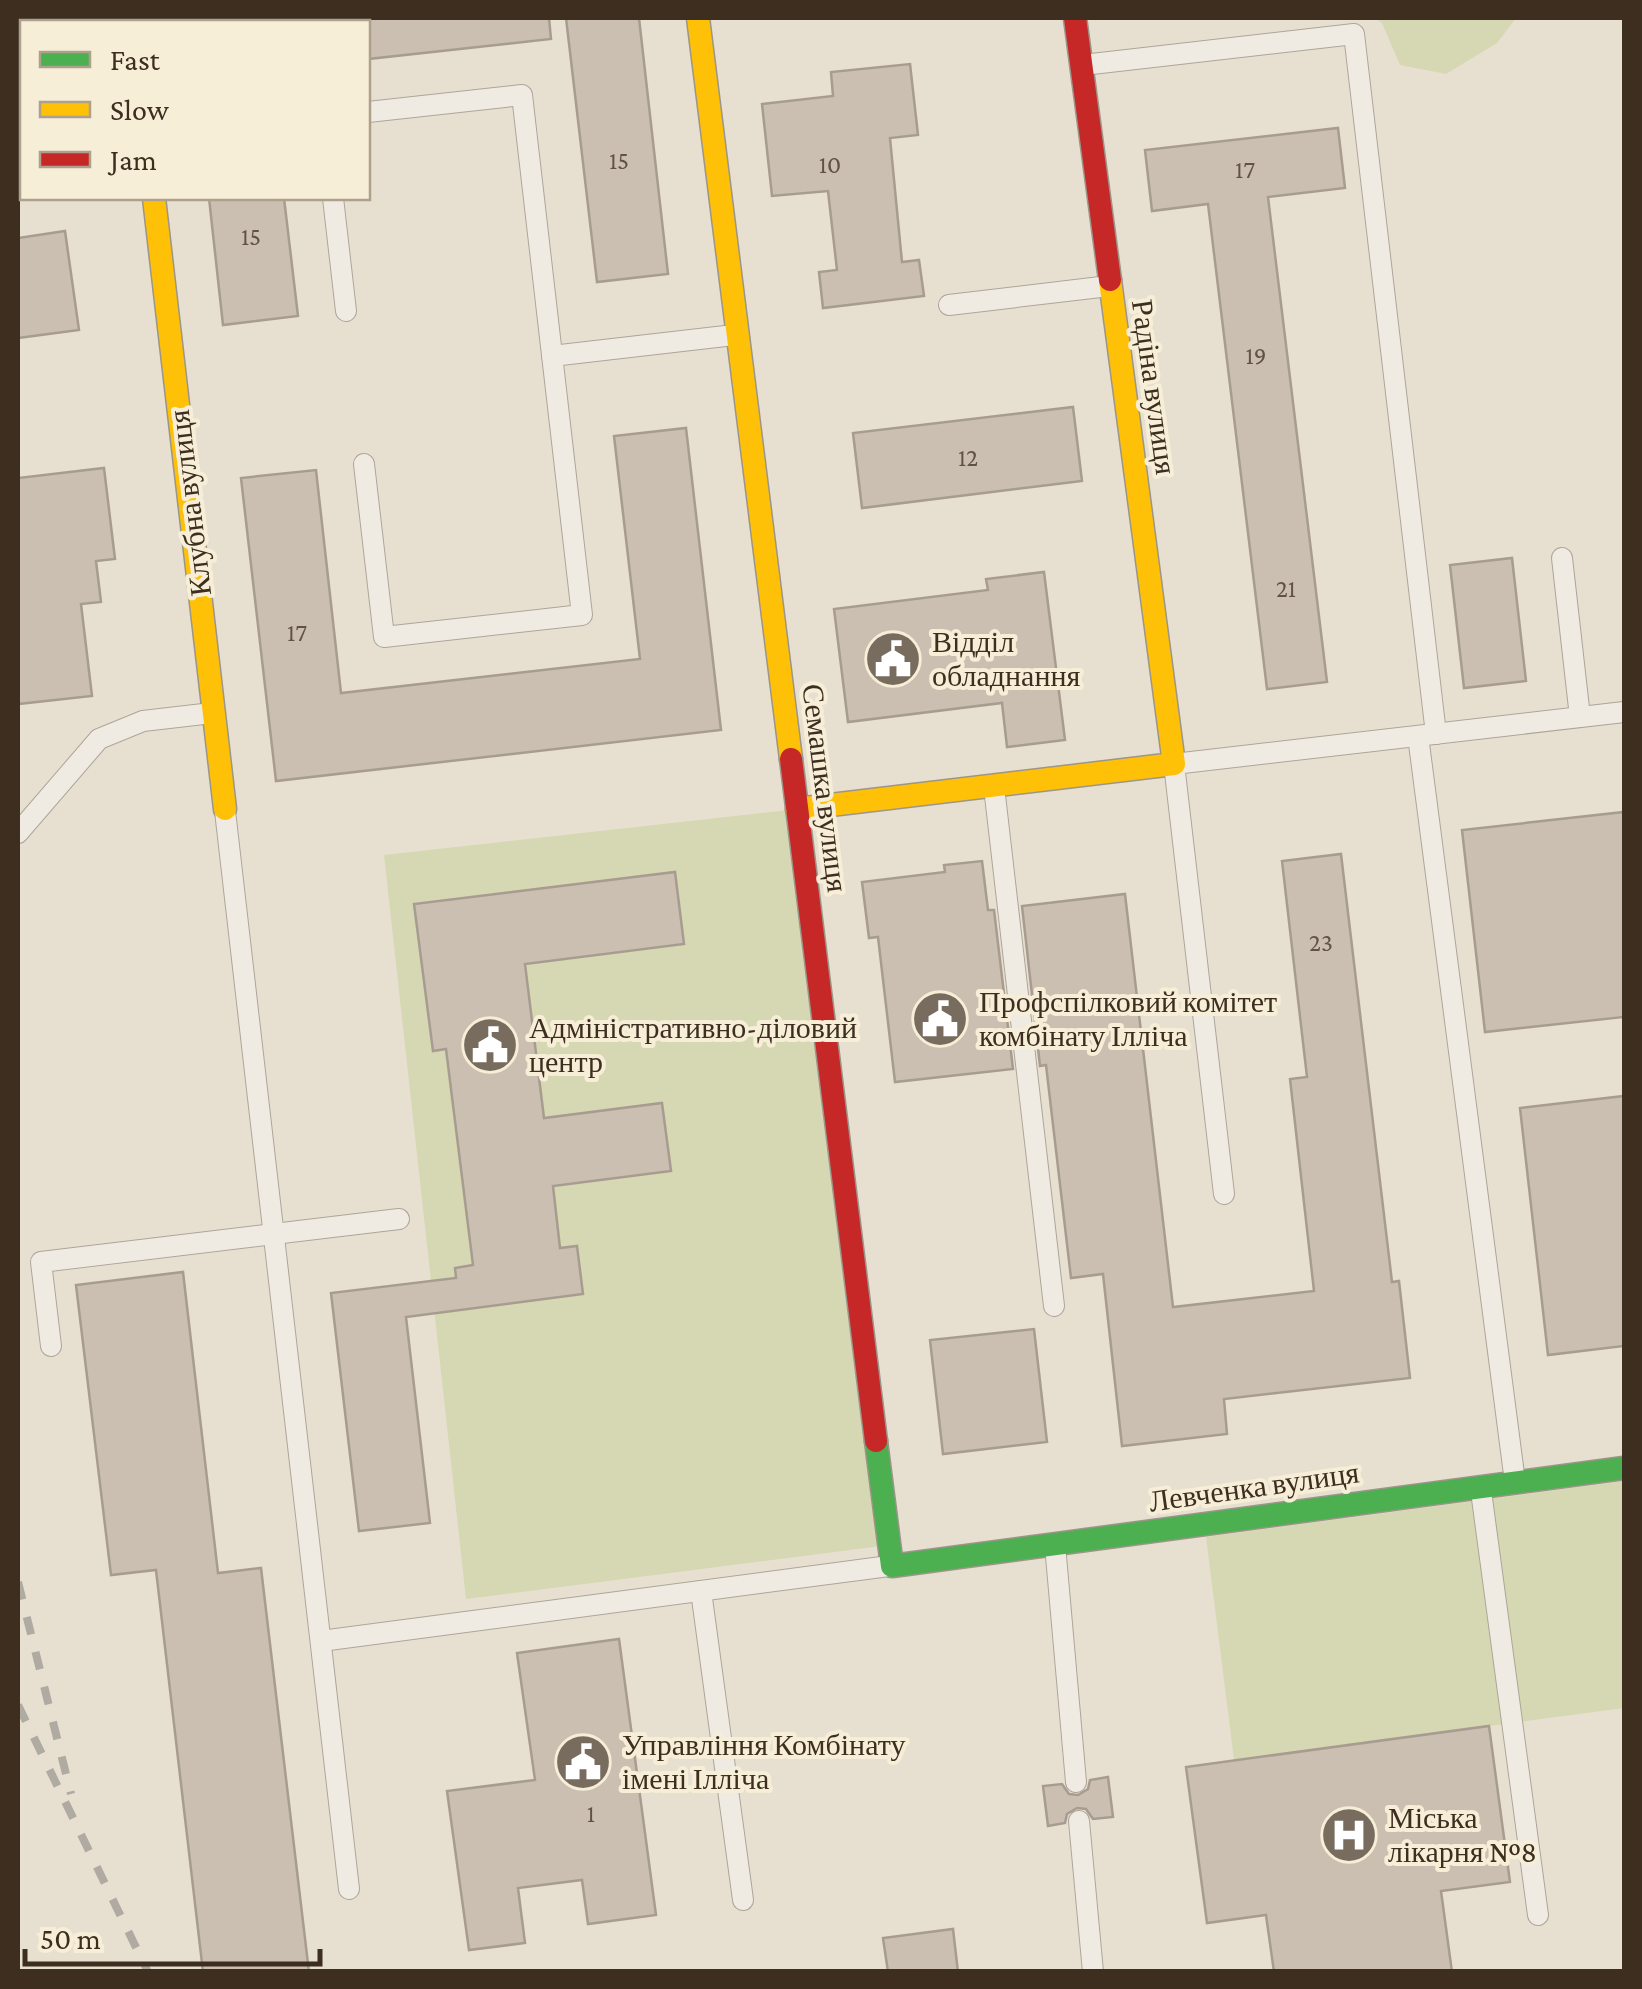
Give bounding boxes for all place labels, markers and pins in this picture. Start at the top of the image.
place label: Відділ обладнання [932,625,1081,692]
public building icon: Відділ обладнання [863,629,923,689]
place label: Профспілковий комітет комбінату Ілліча [979,985,1277,1052]
public building icon: Профспілковий комітет комбінату Ілліча [910,989,970,1049]
place label: Адміністративно-діловий центр [529,1011,857,1078]
public building icon: Адміністративно-діловий центр [460,1015,520,1075]
place label: Управління Комбінату імені Ілліча [622,1728,905,1795]
public building icon: Управління Комбінату імені Ілліча [553,1732,613,1792]
place label: Міська лікарня №8 [1388,1801,1537,1868]
hospital icon: Міська лікарня №8 [1319,1805,1379,1865]

